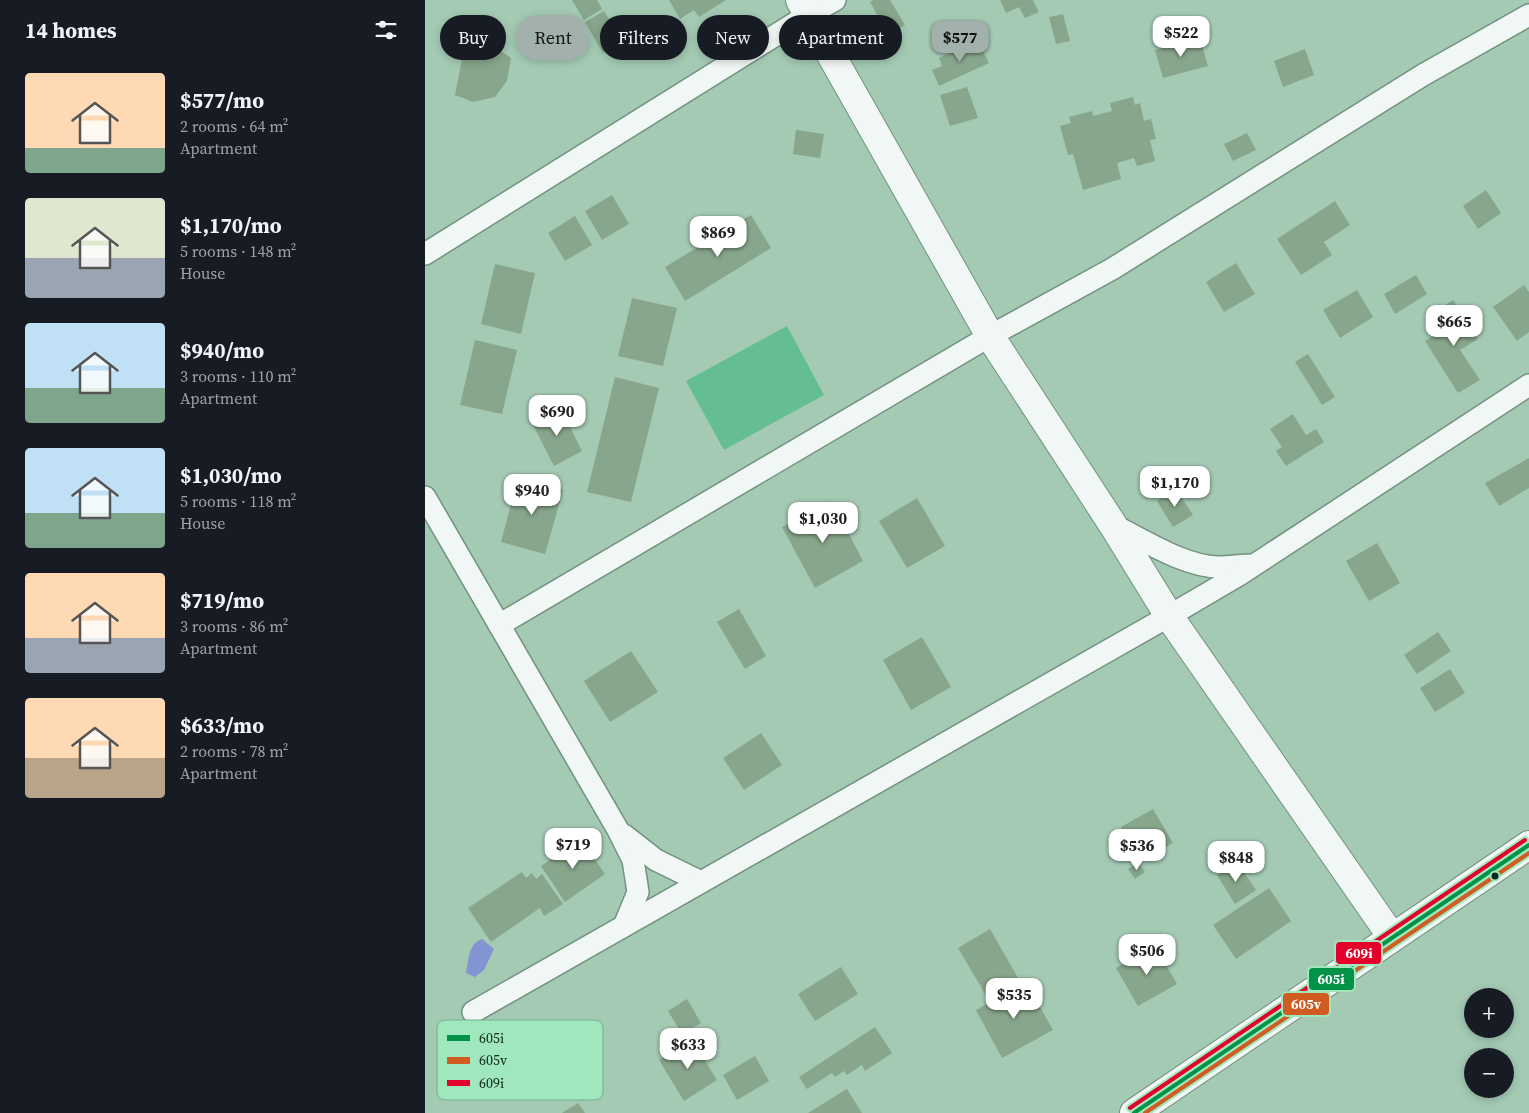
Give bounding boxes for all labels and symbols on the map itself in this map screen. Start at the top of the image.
pin: $522 [1151,15,1211,58]
pin: $577 [930,20,990,63]
pin: $869 [688,216,748,258]
pin: $665 [1424,304,1484,347]
pin: $690 [527,394,587,437]
pin: $1,170 [1134,466,1216,508]
pin: $940 [502,474,562,516]
pin: $1,030 [782,502,864,544]
pin: $719 [543,828,603,870]
pin: $536 [1107,828,1167,871]
pin: $848 [1206,840,1266,883]
unlabelled marker [1490,871,1500,881]
pin: $506 [1117,934,1177,976]
line badge: 609i [1335,941,1382,965]
text: 609i [1345,943,1373,963]
line badge: 605i [1308,967,1355,991]
text: 605i [1317,969,1345,989]
pin: $535 [984,978,1044,1020]
line badge: 605v [1282,992,1330,1016]
text: 605v [1291,994,1322,1014]
legend [437,1020,603,1100]
text: 605i [479,1028,504,1048]
pin: $633 [658,1028,718,1070]
text: 605v [479,1050,507,1070]
text: 609i [479,1073,504,1093]

